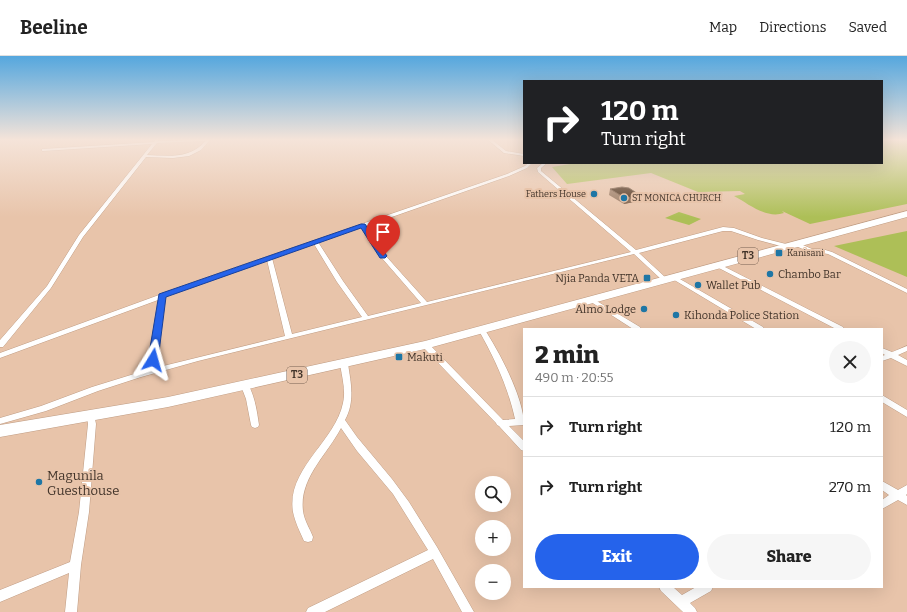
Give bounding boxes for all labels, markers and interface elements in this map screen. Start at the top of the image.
text: Beeline [20,16,88,39]
text: Map [709,19,737,36]
text: Directions [759,19,827,36]
text: Saved [849,19,887,36]
text: 120 m [601,94,678,127]
icon: right [535,96,587,148]
text: Turn right [601,128,686,150]
place label: Fathers House [526,189,586,199]
marker: Fathers House [589,189,599,199]
marker: ST MONICA CHURCH [619,193,629,203]
place label: ST MONICA CHURCH [632,193,721,203]
pin [366,215,400,256]
icon: arrive [372,221,394,243]
road number: T3 [738,248,758,264]
marker: Kanisani [774,248,784,258]
place label: Kanisani [787,248,824,258]
place label: Chambo Bar [778,268,841,281]
marker: Chambo Bar [765,269,775,279]
place label: Njia Panda VETA [555,272,639,285]
marker: Njia Panda VETA [642,273,652,283]
place label: Wallet Pub [706,279,761,292]
marker: Wallet Pub [693,280,703,290]
place label: Almo Lodge [575,303,636,316]
marker: Almo Lodge [639,304,649,314]
place label: Kihonda Police Station [684,309,799,322]
marker: Kihonda Police Station [671,310,681,320]
position arrow [132,339,174,381]
text: 2 min [535,341,599,369]
button: close [829,341,871,383]
place label: Makuti [407,351,444,364]
marker: Makuti [394,352,404,362]
road number: T3 [287,367,307,383]
text: 490 m · 20:55 [535,370,614,385]
icon: right [535,416,557,438]
text: Turn right [569,418,642,436]
text: 120 m [830,418,871,436]
place label: Magunila Guesthouse [47,468,119,498]
map controls [475,476,511,600]
button: search [475,476,511,512]
icon: right [535,476,557,498]
marker: Magunila Guesthouse [34,477,44,487]
text: Turn right [569,478,642,496]
text: 270 m [829,478,871,496]
button: + [475,520,511,556]
button: Exit [535,534,699,580]
button: Share [707,534,871,580]
button: − [475,564,511,600]

